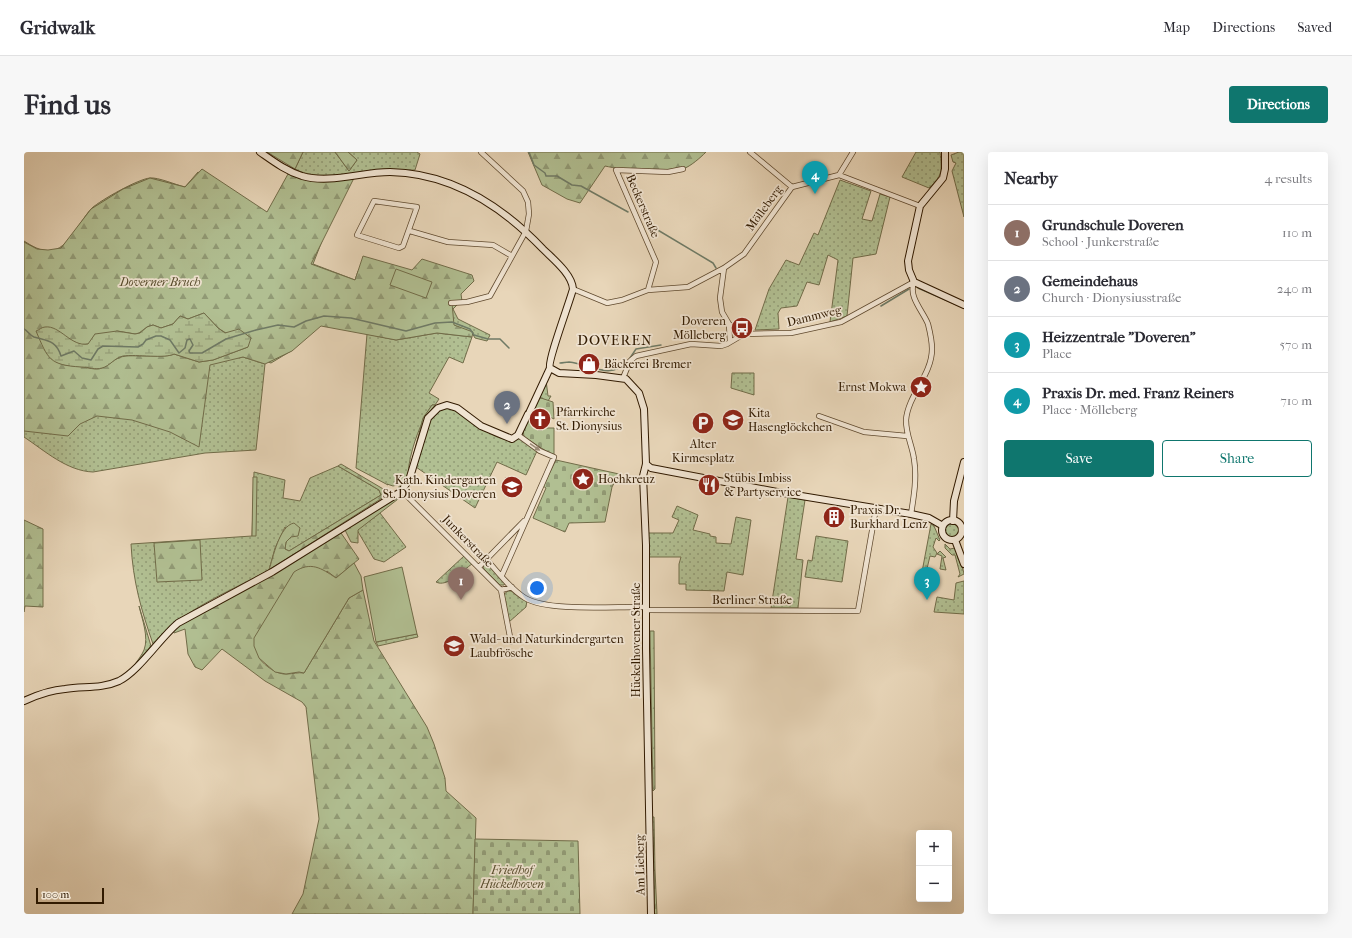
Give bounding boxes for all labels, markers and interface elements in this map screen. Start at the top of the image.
text: Gridwalk [20,17,95,39]
text: Map [1163,19,1190,36]
text: Directions [1212,19,1275,36]
text: Saved [1297,19,1332,36]
button: Directions [1229,86,1328,123]
text: Find us [24,88,111,121]
pin: 4 [802,161,828,194]
text: Nearby [1004,168,1058,188]
text: 4 results [1265,171,1312,186]
street label: Beckerstraße [623,172,663,240]
street label: Mölleberg [743,182,786,234]
text: Grundschule Doveren [1042,216,1184,234]
text: 1 [1015,225,1019,240]
text: 110 m [1282,225,1312,240]
text: School · Junkerstraße [1042,234,1159,249]
text: Gemeindehaus [1042,272,1138,290]
park label: Doverner Bruch [119,275,200,289]
text: 2 [1014,281,1020,296]
text: 240 m [1277,281,1312,296]
text: Church · Dionysiusstraße [1042,290,1181,305]
street label: Dammweg [785,302,843,330]
place label: Doveren Mölleberg [673,314,727,342]
bus stop icon: Doveren Mölleberg [729,315,755,341]
text: Heizzentrale "Doveren" [1042,328,1196,346]
district label: DOVEREN [577,332,653,349]
text: 3 [1014,337,1020,352]
text: 570 m [1279,337,1312,352]
text: Place [1042,346,1072,361]
shop icon: Bäckerei Bremer [576,351,602,377]
place label: Bäckerei Bremer [604,357,692,371]
place icon: Ernst Mokwa [908,374,934,400]
place label: Ernst Mokwa [838,380,906,394]
text: Praxis Dr. med. Franz Reiners [1042,384,1234,402]
pin: 2 [494,391,520,424]
text: 4 [1013,393,1021,408]
text: 710 m [1280,393,1312,408]
text: Place · Mölleberg [1042,402,1137,417]
place label: Pfarrkirche St. Dionysius [556,405,623,433]
church icon: Pfarrkirche St. Dionysius [527,406,553,432]
place label: Kita Hasenglöckchen [748,406,832,434]
school or university icon: Kita Hasenglöckchen [720,407,746,433]
parking icon: Alter Kirmesplatz [690,410,716,436]
place label: Alter Kirmesplatz [672,437,735,465]
button: Save [1004,440,1154,477]
button: Share [1162,440,1312,477]
one-way arrow [530,443,540,451]
place icon: Hochkreuz [570,466,596,492]
place label: Stübis Imbiss & Partyservice [724,471,801,499]
place label: Hochkreuz [598,472,655,486]
restaurant icon: Stübis Imbiss & Partyservice [696,472,722,498]
place label: Kath. Kindergarten St. Dionysius Doveren [383,473,496,501]
school or university icon: Kath. Kindergarten St. Dionysius Doveren [499,474,525,500]
place label: Praxis Dr. Burkhard Lenz [850,503,928,531]
building icon: Praxis Dr. Burkhard Lenz [821,504,847,530]
street label: Junkerstraße [439,511,496,570]
pin: 1 [448,567,474,600]
pin: 3 [914,567,940,600]
your location [527,578,547,598]
street label: Hückelhovener Straße [629,582,643,698]
street label: Berliner Straße [712,593,792,607]
place label: Wald- und Naturkindergarten Laubfrösche [469,632,624,660]
school or university icon: Wald- und Naturkindergarten Laubfrösche [441,633,467,659]
map controls [916,830,952,902]
button: + [916,830,952,866]
street label: Am Lieberg [632,834,648,896]
park label: Friedhof Hückelhoven [479,863,544,891]
button: − [916,866,952,902]
scale bar [36,886,104,905]
text: 100 m [42,888,70,901]

